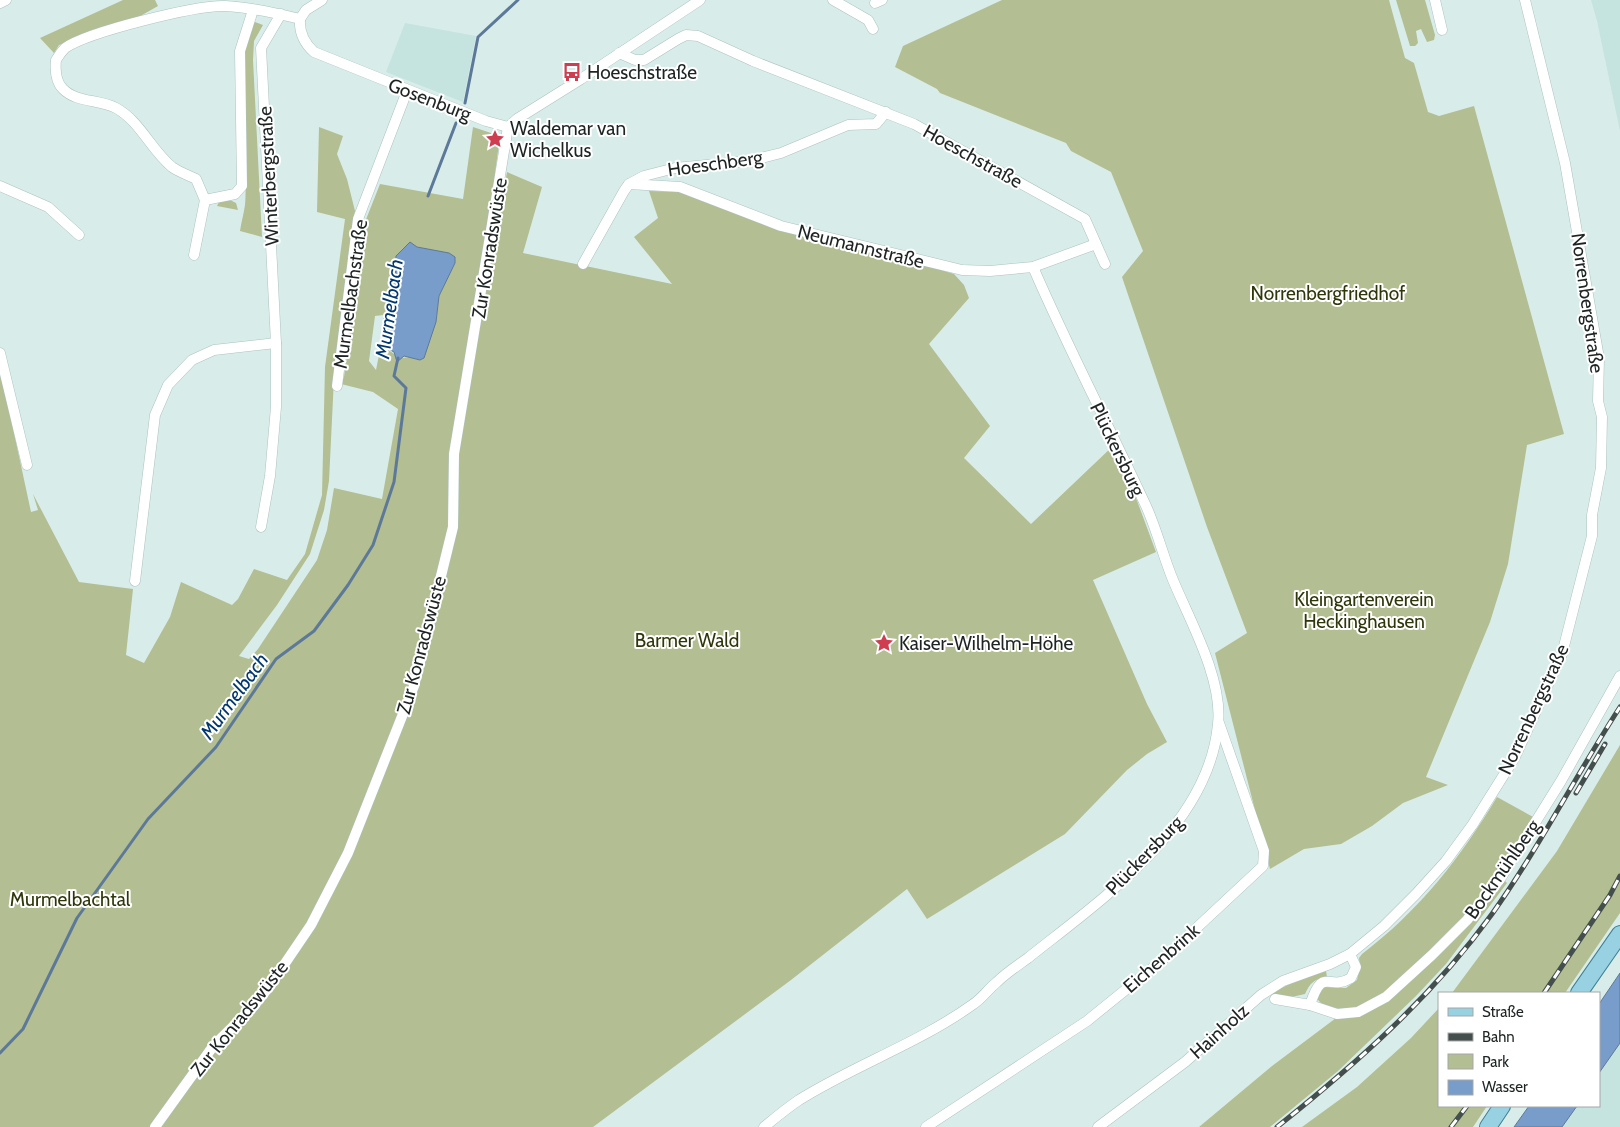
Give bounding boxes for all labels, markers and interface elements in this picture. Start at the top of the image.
bus stop icon: Hoeschstraße [561,61,583,83]
place label: Hoeschstraße [587,61,697,84]
street label: Gosenburg [385,73,475,126]
street label: Winterbergstraße [253,105,284,246]
place label: Waldemar van Wichelkus [510,117,626,162]
street label: Hoeschstraße [919,120,1027,193]
place icon: Waldemar van Wichelkus [484,128,506,150]
street label: Hoeschberg [666,145,765,182]
street label: Zur Konradswüste [467,176,512,320]
street label: Murmelbachstraße [329,218,372,370]
street label: Neumannstraße [795,220,927,273]
street label: Norrenbergstraße [1566,232,1609,375]
water label: Murmelbach [370,258,408,361]
park label: Norrenbergfriedhof [1251,282,1406,305]
street label: Plückersburg [1085,399,1150,500]
street label: Zur Konradswüste [392,573,451,717]
park label: Kleingartenverein Heckinghausen [1294,588,1434,633]
park label: Barmer Wald [635,629,739,652]
place icon: Kaiser-Wilhelm-Höhe [873,632,895,654]
place label: Kaiser-Wilhelm-Höhe [899,632,1074,655]
street label: Norrenbergstraße [1493,640,1574,778]
water label: Murmelbach [194,648,273,744]
street label: Plückersburg [1101,811,1188,900]
street label: Bockmühlberg [1460,815,1545,923]
park label: Murmelbachtal [10,888,131,911]
street label: Eichenbrink [1118,919,1205,998]
street label: Zur Konradswüste [186,956,293,1081]
legend [1438,992,1600,1107]
street label: Hainholz [1185,999,1254,1064]
text: Straße [1482,1003,1524,1021]
text: Bahn [1482,1028,1515,1046]
text: Park [1482,1053,1509,1071]
text: Wasser [1482,1078,1528,1096]

